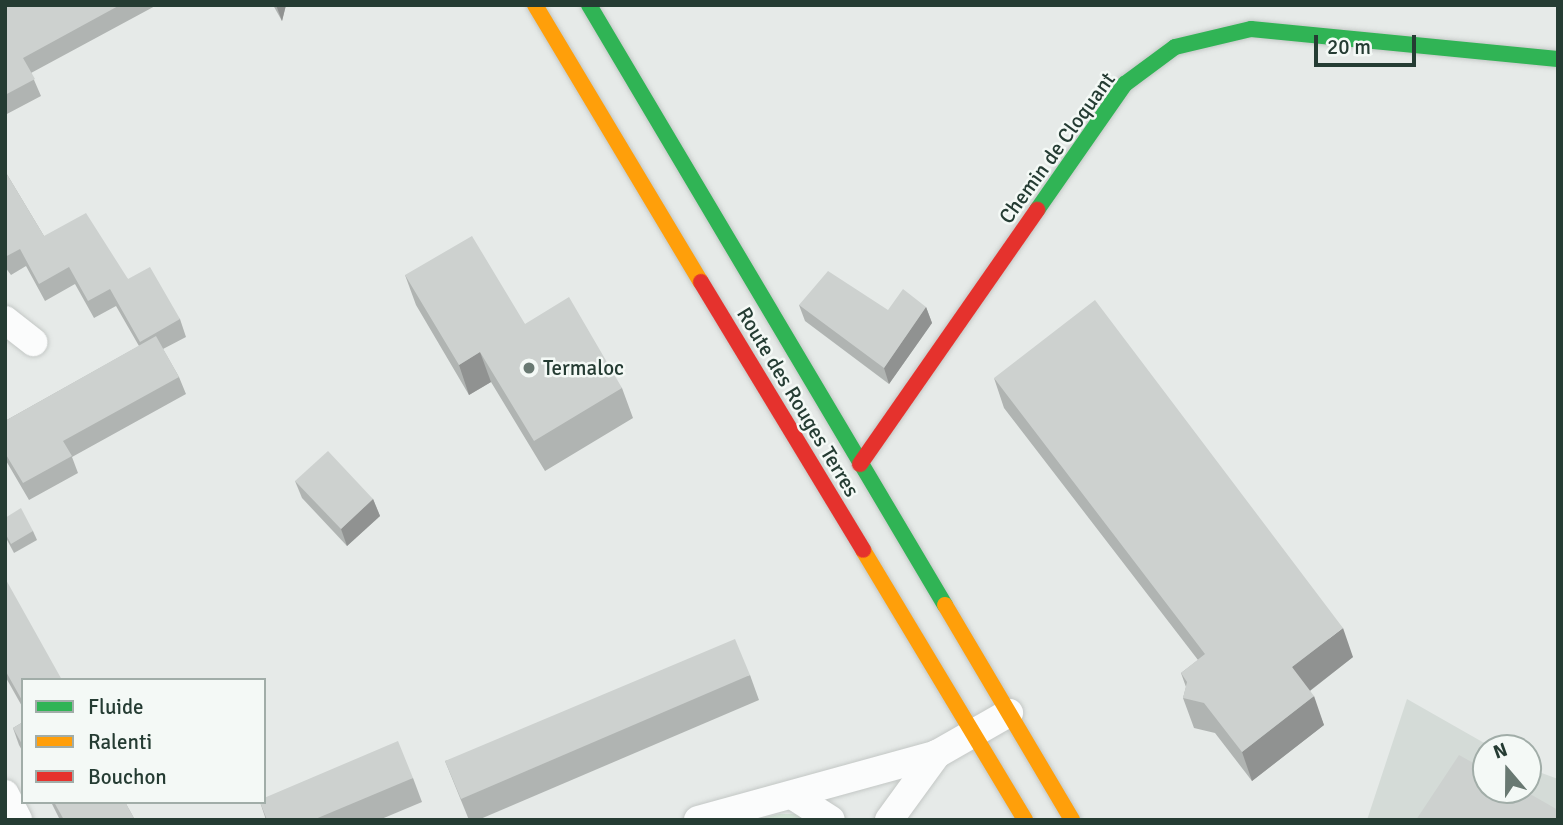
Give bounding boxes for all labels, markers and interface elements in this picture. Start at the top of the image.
scale bar [1318,21,1420,65]
text: 20 m [1327,34,1371,60]
street label: Chemin de Cloquant [994,67,1120,229]
street label: Route des Rouges Terres [731,303,865,501]
place label: Termaloc [543,355,624,381]
marker: Termaloc [521,360,537,376]
legend [21,678,266,804]
text: Fluide [88,694,144,720]
text: Ralenti [88,729,152,755]
north arrow [1472,734,1542,804]
text: N [1490,738,1511,765]
text: Bouchon [88,764,167,790]

